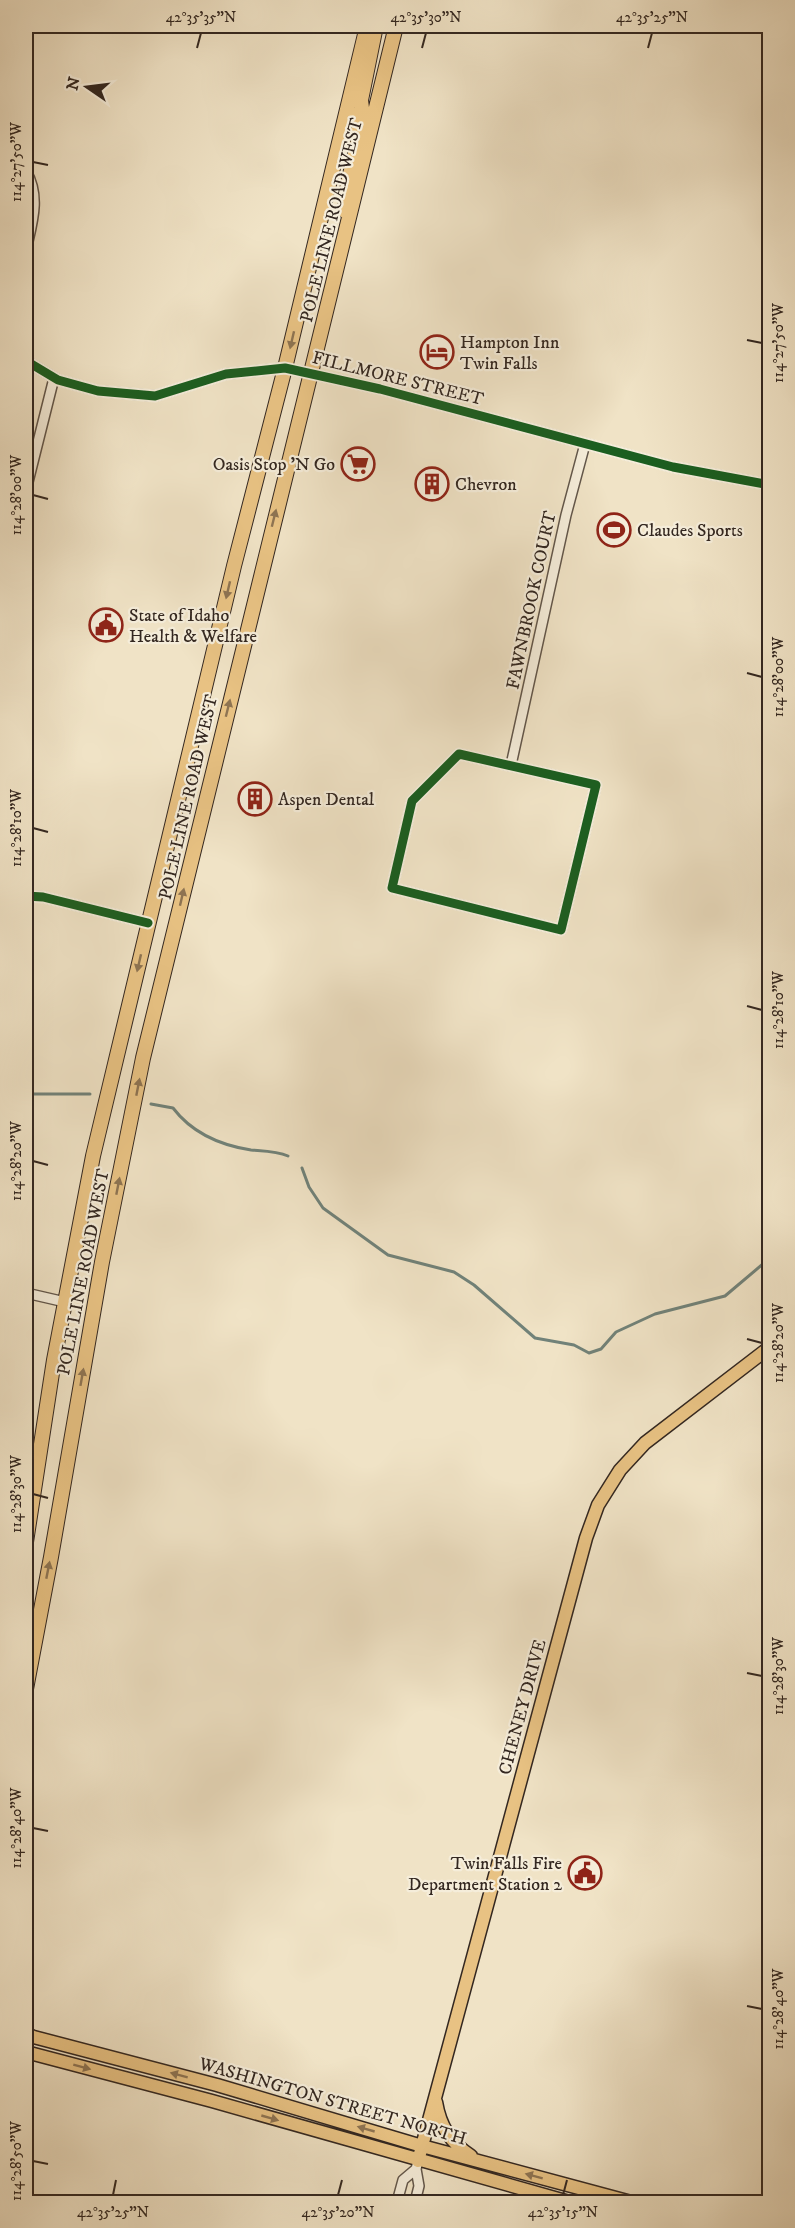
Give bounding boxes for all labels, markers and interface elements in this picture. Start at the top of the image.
text: 42°35'35"N [166,8,236,27]
text: 42°35'30"N [390,8,462,27]
text: 42°35'25"N [616,8,688,27]
north arrow [57,57,117,117]
text: N [62,75,85,92]
street label: POLE LINE ROAD WEST [296,115,368,325]
text: 114°27'50"W [7,122,26,202]
text: 114°27'50"W [769,303,788,383]
one-way arrow [287,330,297,349]
place label: Hampton Inn Twin Falls [460,332,560,375]
hotel icon: Hampton Inn Twin Falls [419,334,455,370]
street label: FILLMORE STREET [310,347,486,411]
supermarket icon: Oasis Stop 'N Go [340,446,376,482]
text: 114°28'00"W [7,454,26,535]
place label: Oasis Stop 'N Go [213,454,335,476]
building icon: Chevron [414,466,450,502]
place label: Chevron [455,474,517,496]
one-way arrow [270,509,280,527]
street label: FAWNBROOK COURT [502,509,562,691]
sports icon: Claudes Sports [596,512,632,548]
place label: Claudes Sports [637,520,743,542]
one-way arrow [223,580,233,599]
place label: State of Idaho Health & Welfare [129,605,257,648]
public building icon: State of Idaho Health & Welfare [88,607,124,643]
text: 114°28'00"W [769,636,788,717]
street label: POLE LINE ROAD WEST [155,692,223,902]
one-way arrow [223,698,233,717]
building icon: Aspen Dental [237,781,273,817]
text: 114°28'10"W [7,789,26,867]
place label: Aspen Dental [278,789,375,811]
one-way arrow [178,888,188,906]
one-way arrow [134,954,143,973]
text: 114°28'10"W [769,971,788,1049]
one-way arrow [133,1078,143,1096]
text: 114°28'20"W [7,1121,26,1201]
street label: POLE LINE ROAD WEST [53,1167,115,1377]
one-way arrow [113,1176,123,1195]
text: 114°28'20"W [769,1303,788,1383]
one-way arrow [78,1368,87,1387]
text: 114°28'30"W [7,1455,26,1533]
one-way arrow [44,1560,53,1579]
street label: CHENEY DRIVE [494,1637,552,1777]
text: 114°28'30"W [769,1637,788,1715]
text: 114°28'40"W [7,1787,26,1869]
place label: Twin Falls Fire Department Station 2 [408,1853,562,1896]
public building icon: Twin Falls Fire Department Station 2 [567,1855,603,1891]
text: 114°28'40"W [769,1968,788,2050]
street label: WASHINGTON STREET NORTH [195,2053,469,2151]
one-way arrow [73,2062,91,2072]
one-way arrow [170,2070,188,2079]
one-way arrow [261,2114,279,2123]
text: 114°28'50"W [7,2121,26,2201]
one-way arrow [357,2124,375,2133]
one-way arrow [525,2171,543,2180]
text: 42°35'25"N [77,2203,149,2222]
text: 42°35'20"N [302,2203,374,2222]
text: 42°35'15"N [528,2203,598,2222]

